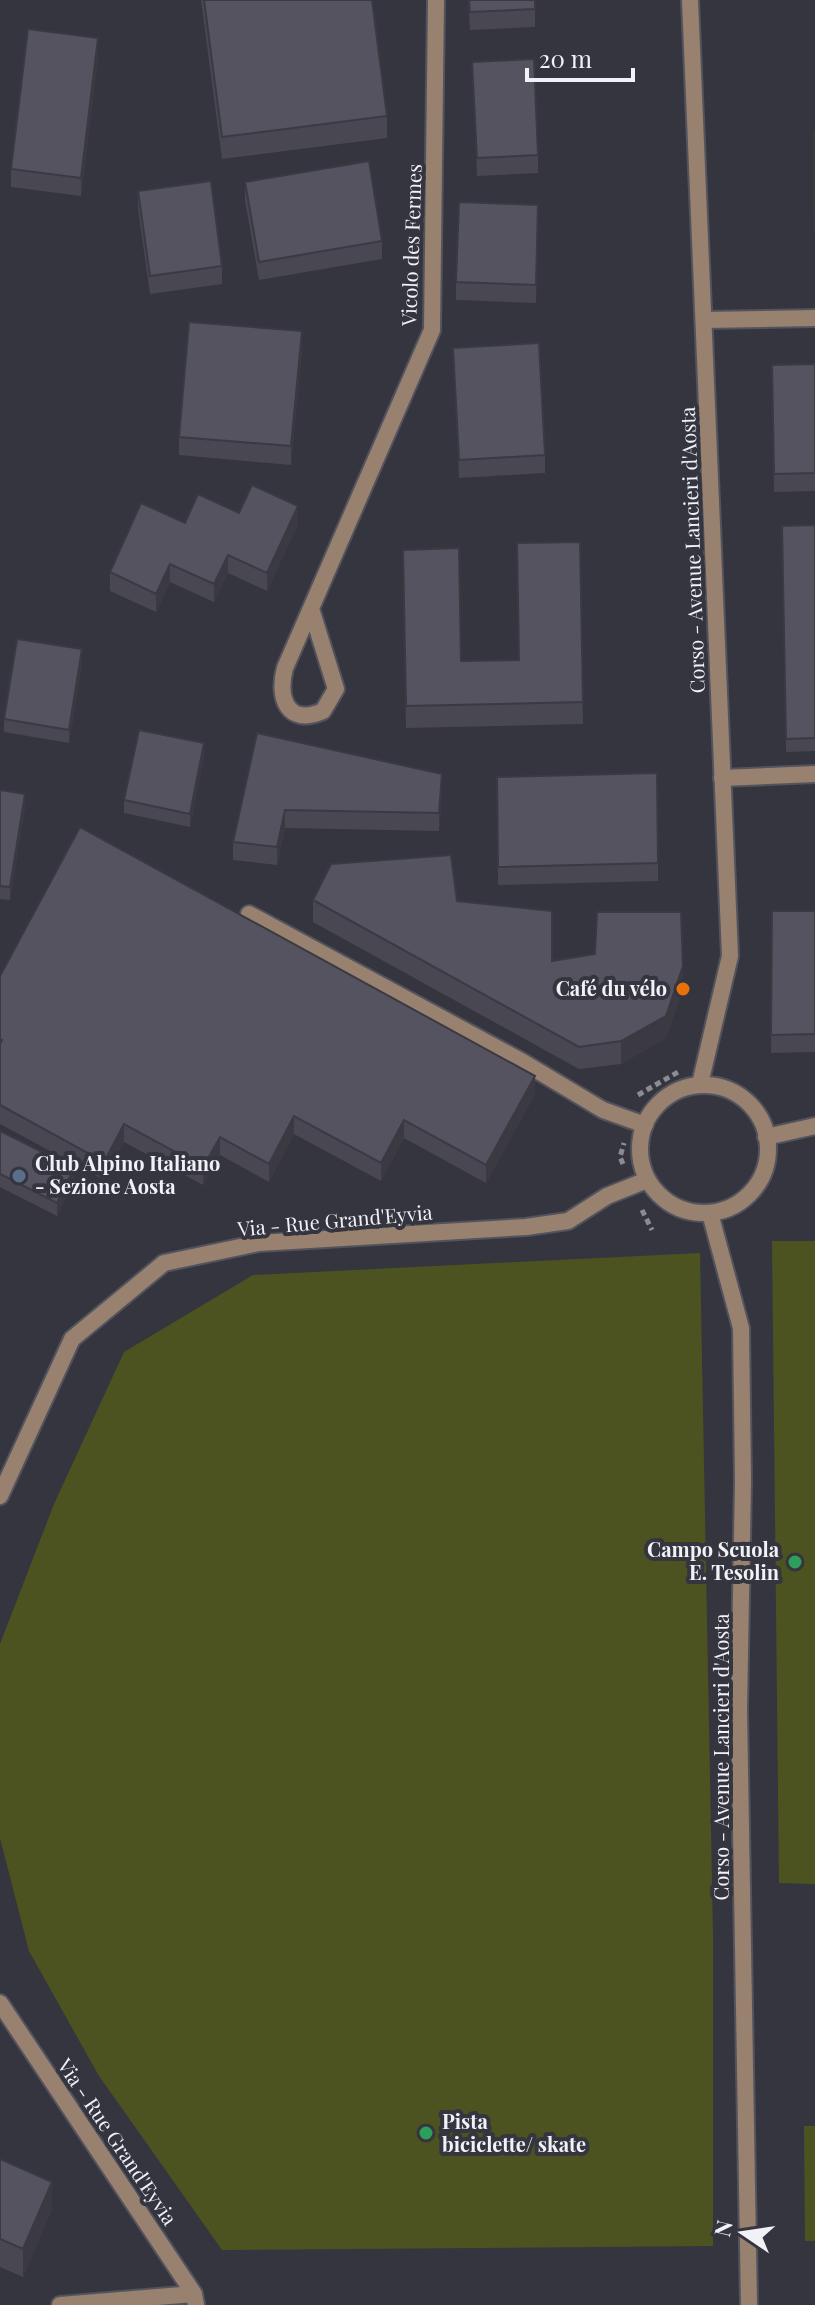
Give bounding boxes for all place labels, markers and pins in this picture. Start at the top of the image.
place label: Café du vélo [556,974,667,1001]
marker: Café du vélo [674,980,692,998]
place label: Club Alpino Italiano - Sezione Aosta [35,1149,220,1199]
marker: Club Alpino Italiano - Sezione Aosta [10,1167,28,1185]
place label: Campo Scuola E. Tesolin [647,1535,780,1585]
marker: Campo Scuola E. Tesolin [786,1553,804,1571]
place label: Pista biciclette/ skate [442,2107,586,2157]
marker: Pista biciclette/ skate [417,2124,435,2142]

